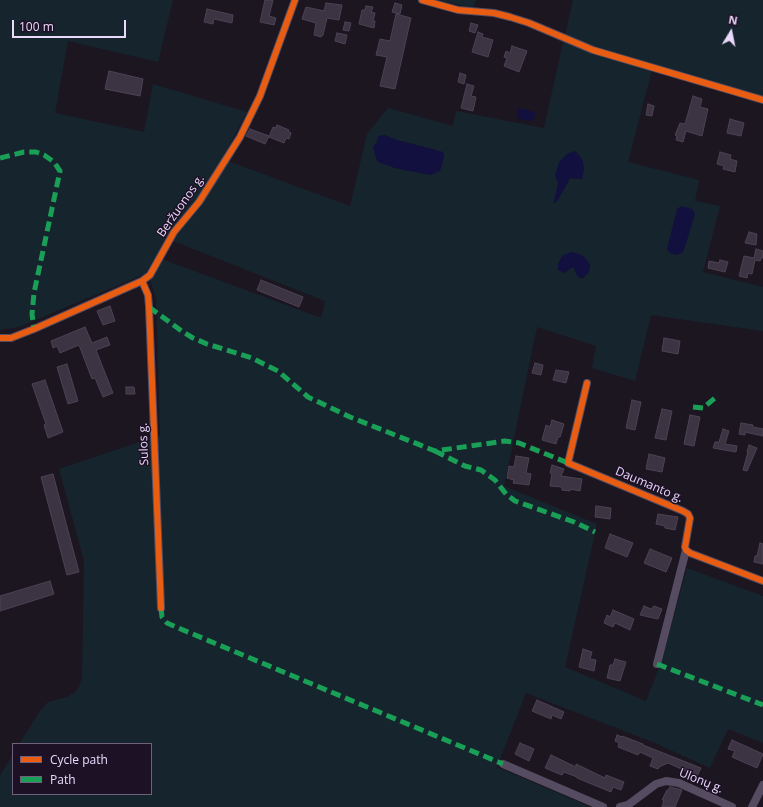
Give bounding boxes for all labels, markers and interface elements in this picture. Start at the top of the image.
scale bar [14,12,128,38]
north arrow [711,12,751,52]
text: N [727,12,739,28]
text: 100 m [19,18,54,35]
street label: Beržuonos g. [154,172,208,240]
street label: Sulos g. [136,422,152,466]
street label: Daumanto g. [613,464,685,506]
legend [12,743,152,795]
text: Cycle path [50,751,108,768]
street label: Ulonų g. [677,766,725,796]
text: Path [50,771,76,788]

